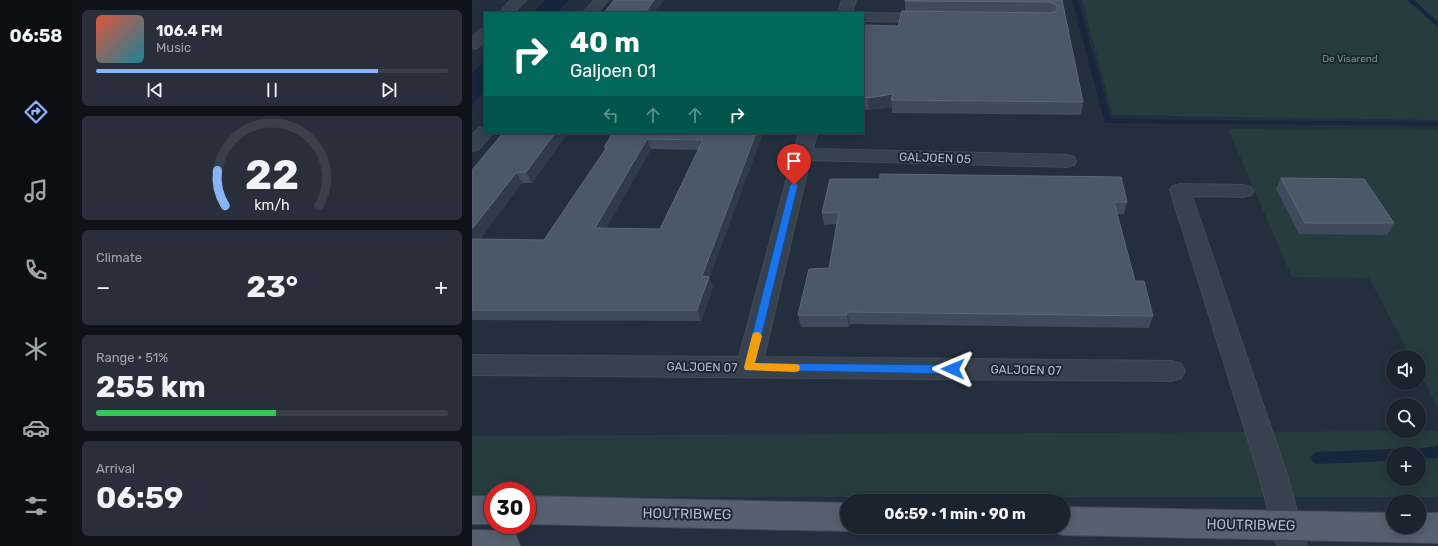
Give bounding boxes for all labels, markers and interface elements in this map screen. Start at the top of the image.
text: 106.4 FM [156,22,223,40]
text: 06:58 [9,25,63,47]
text: 40 m [570,26,640,59]
icon: right [504,28,556,80]
text: Music [156,40,191,55]
park label: De Visarend [1322,53,1378,65]
text: Galjoen 01 [570,60,656,82]
icon: previous [144,79,166,101]
icon: pause [261,79,283,101]
icon: next [378,79,400,101]
icon: directions [22,98,50,126]
icon: left [600,104,622,126]
icon: ahead [642,104,664,126]
icon: ahead [684,104,706,126]
icon: right [726,104,748,126]
pin [777,144,811,185]
text: 22 [245,149,299,198]
icon: arrive [783,150,805,172]
street label: GALJOEN 05 [899,150,971,166]
icon: music [22,177,50,205]
text: km/h [254,196,290,213]
text: Climate [96,250,142,265]
icon: phone [22,256,50,284]
text: 23° [246,269,298,305]
text: − [96,274,110,301]
text: + [434,274,448,301]
icon: climate [22,335,50,363]
position arrow [932,348,974,390]
text: Range · 51% [96,350,168,365]
map controls [1386,350,1426,534]
button: sound [1386,350,1426,390]
street label: GALJOEN 07 [666,359,738,375]
street label: GALJOEN 07 [990,362,1062,378]
text: 255 km [96,369,206,405]
button: search [1386,398,1426,438]
icon: car [22,414,50,442]
button: + [1386,446,1426,486]
text: Arrival [96,461,135,476]
text: 06:59 [96,480,183,516]
speed limit sign: 30 [484,482,536,534]
icon: filters [22,492,50,520]
button: − [1386,494,1426,534]
street label: HOUTRIBWEG [642,505,732,523]
text: 06:59 · 1 min · 90 m [884,505,1026,523]
street label: HOUTRIBWEG [1206,516,1296,534]

